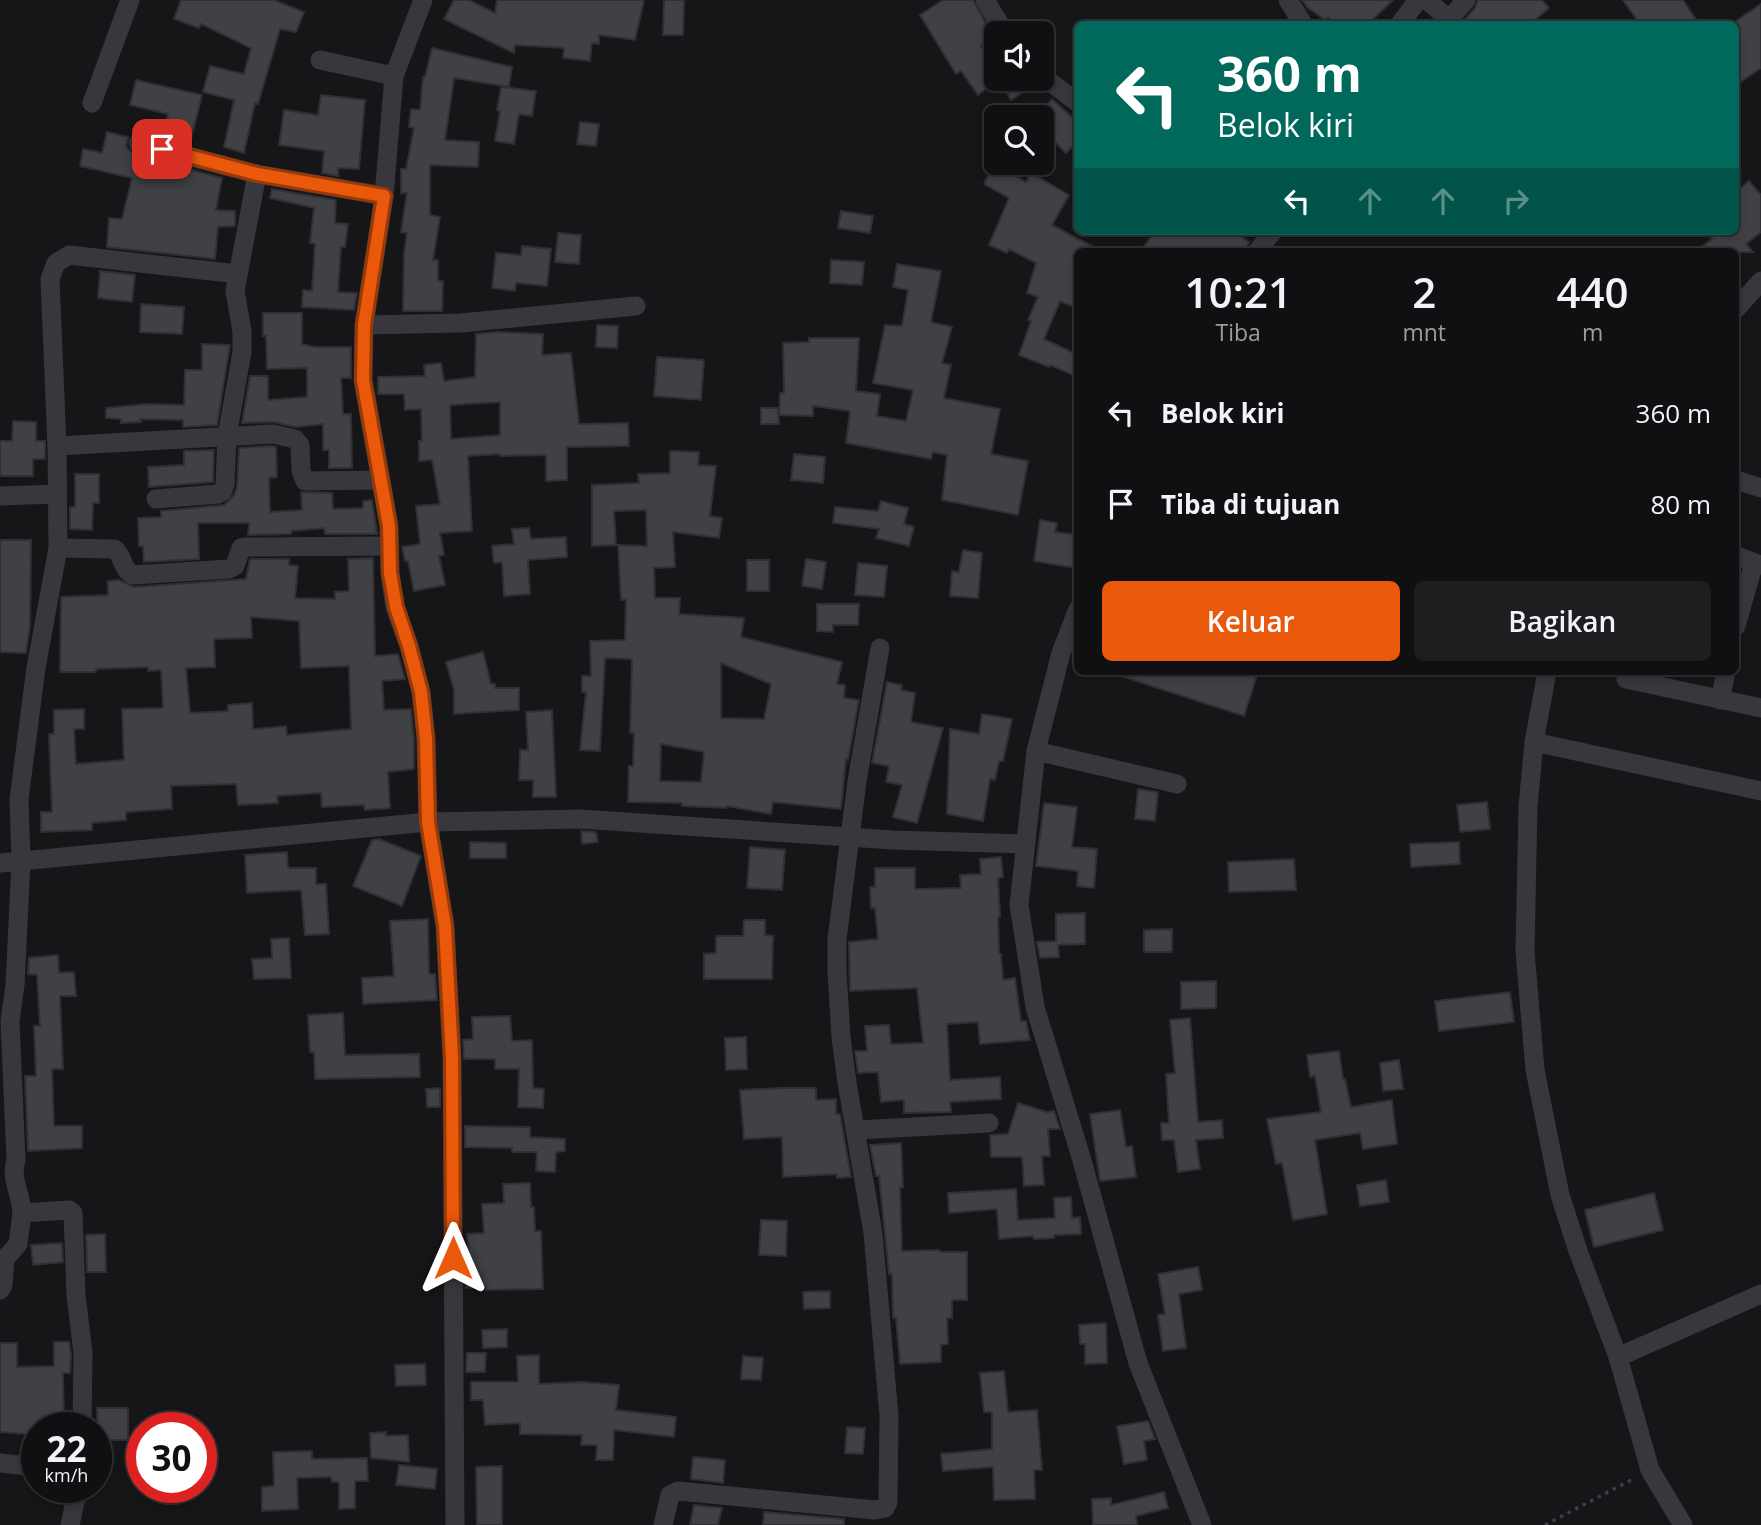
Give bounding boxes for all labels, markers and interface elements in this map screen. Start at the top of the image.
map controls [984,21,1054,175]
button: sound [984,21,1054,91]
text: 360 m [1217,40,1362,106]
icon: left [1102,49,1193,140]
text: Belok kiri [1217,103,1354,146]
button: search [984,105,1054,175]
pin [132,119,192,179]
icon: arrive [143,130,181,168]
icon: left [1278,182,1316,220]
icon: ahead [1351,182,1389,220]
icon: ahead [1424,182,1462,220]
icon: right [1497,182,1535,220]
text: 10:21 [1184,263,1292,320]
text: 2 [1412,263,1436,320]
text: 440 [1557,263,1629,320]
text: Tiba [1216,316,1261,348]
text: mnt [1402,316,1446,348]
text: m [1582,316,1603,348]
icon: left [1102,394,1140,432]
text: Belok kiri [1161,395,1285,431]
text: 360 m [1636,395,1711,431]
icon: arrive [1102,485,1140,523]
text: Tiba di tujuan [1161,486,1340,522]
text: 80 m [1650,486,1711,522]
button: Keluar [1102,581,1400,661]
button: Bagikan [1414,581,1711,661]
position arrow [416,1221,490,1295]
speed limit sign: 30 [126,1412,217,1503]
text: 22 [46,1425,87,1472]
text: km/h [45,1463,88,1487]

